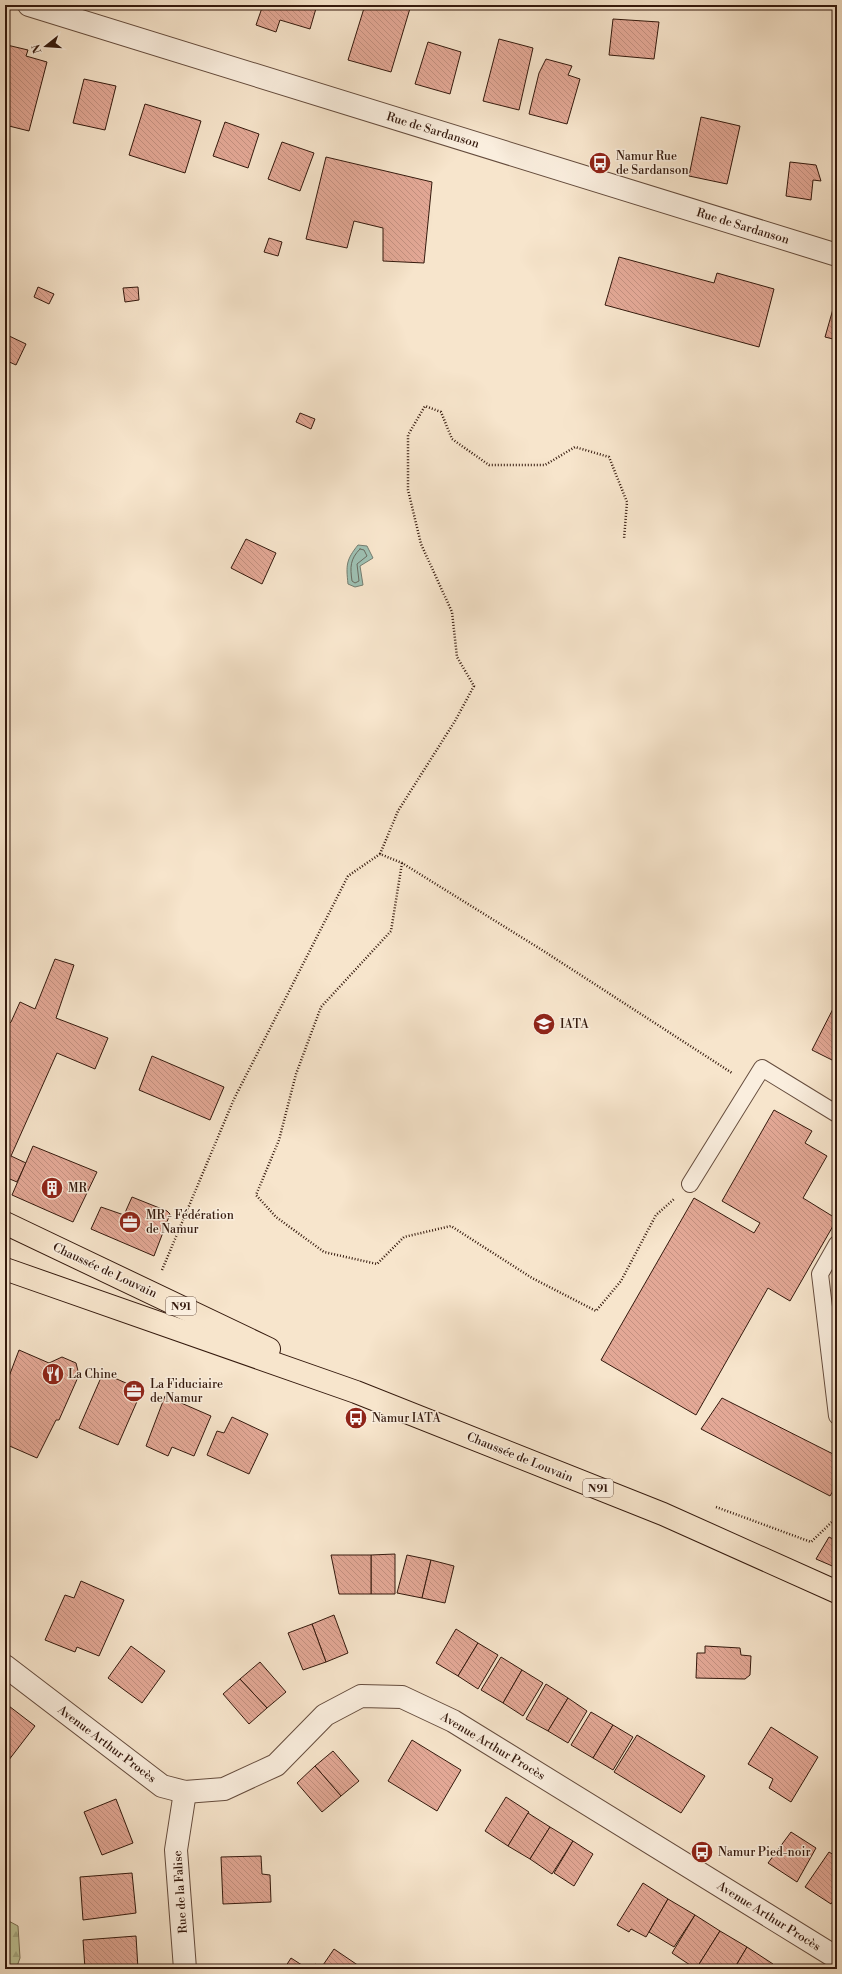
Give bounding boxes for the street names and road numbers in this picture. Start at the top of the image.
street label: Rue de Sardanson [385,109,481,152]
street label: Rue de Sardanson [695,205,791,248]
street label: Chaussée de Louvain [50,1240,159,1301]
road number: N91 [166,1297,196,1315]
street label: Chaussée de Louvain [464,1429,575,1486]
road number: N91 [583,1479,613,1497]
street label: Avenue Arthur Procès [54,1702,159,1786]
street label: Avenue Arthur Procès [437,1709,548,1784]
street label: Rue de la Falise [170,1850,191,1934]
street label: Avenue Arthur Procès [713,1878,823,1954]

